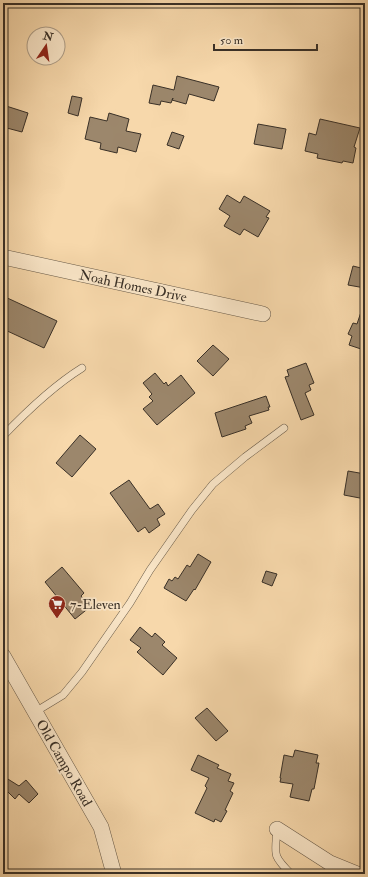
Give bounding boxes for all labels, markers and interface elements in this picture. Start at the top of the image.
north arrow [26,26,66,66]
scale bar [214,26,317,52]
text: N [41,29,56,44]
text: 50 m [220,33,244,48]
street label: Noah Homes Drive [78,266,188,306]
supermarket icon: 7-Eleven [47,594,67,619]
place label: 7-Eleven [70,596,121,613]
street label: Old Campo Road [31,717,96,810]

